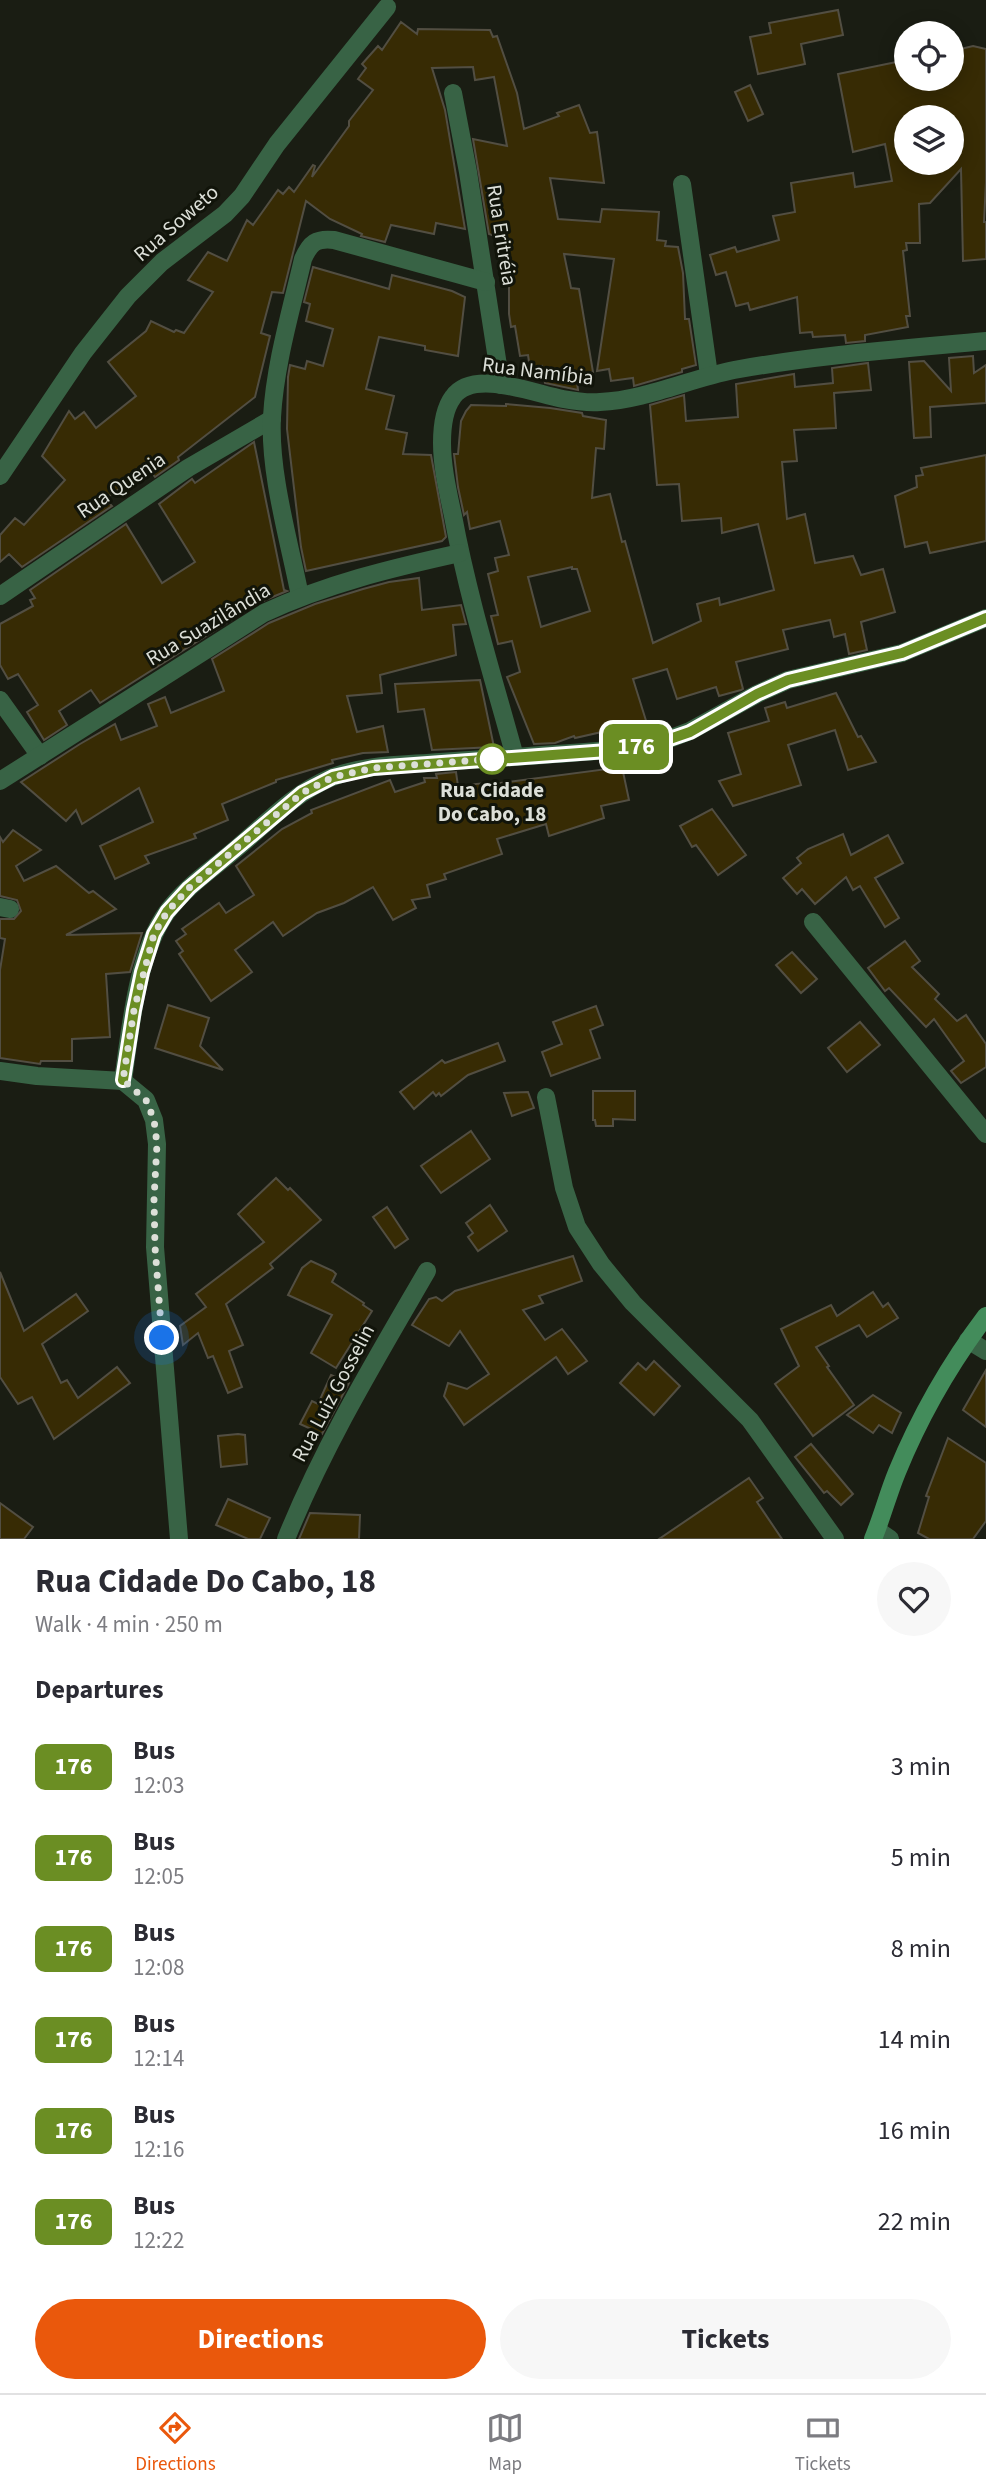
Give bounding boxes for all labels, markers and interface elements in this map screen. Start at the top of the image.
map controls [894,21,964,175]
button: locate [894,21,964,91]
button: layers [894,105,964,175]
street label: Rua Soweto [127,178,225,268]
street label: Rua Eritréia [479,182,525,288]
street label: Rua Namíbia [480,349,596,393]
street label: Rua Quenia [71,444,171,526]
street label: Rua Suazilândia [140,575,276,673]
line badge: 176 [596,724,676,770]
text: 176 [617,729,655,764]
marker: Rua Cidade Do Cabo, 18 [477,744,507,774]
place label: Rua Cidade Do Cabo, 18 [438,775,546,829]
street label: Rua Luiz Gosselin [284,1319,382,1467]
your location [144,1320,179,1355]
text: Rua Cidade Do Cabo, 18 [35,1558,376,1605]
button: heart [877,1562,951,1636]
text: Walk · 4 min · 250 m [35,1608,223,1641]
text: Departures [35,1671,163,1708]
text: Bus [133,1732,175,1769]
text: 3 min [891,1748,951,1785]
text: 176 [54,1749,93,1784]
text: 12:03 [133,1769,184,1802]
text: Bus [133,1823,175,1860]
text: 5 min [891,1839,951,1876]
text: 176 [54,1840,93,1875]
text: 12:05 [133,1860,184,1893]
text: Bus [133,1914,175,1951]
text: 8 min [891,1930,951,1967]
text: 176 [54,1931,93,1966]
text: 12:08 [133,1951,184,1984]
text: Bus [133,2005,175,2042]
text: 14 min [878,2021,951,2058]
text: 176 [54,2022,93,2057]
text: 12:14 [133,2042,184,2075]
text: Bus [133,2096,175,2133]
text: 16 min [878,2112,951,2149]
text: 176 [54,2113,93,2148]
text: 12:16 [133,2133,184,2166]
text: Bus [133,2187,175,2224]
text: 22 min [878,2203,951,2240]
text: 176 [54,2204,93,2239]
text: 12:22 [133,2224,184,2257]
button: Directions [35,2299,486,2379]
button: Tickets [500,2299,951,2379]
tab: Directions [135,2409,216,2478]
tab: Map [486,2409,524,2478]
tab: Tickets [795,2409,851,2478]

